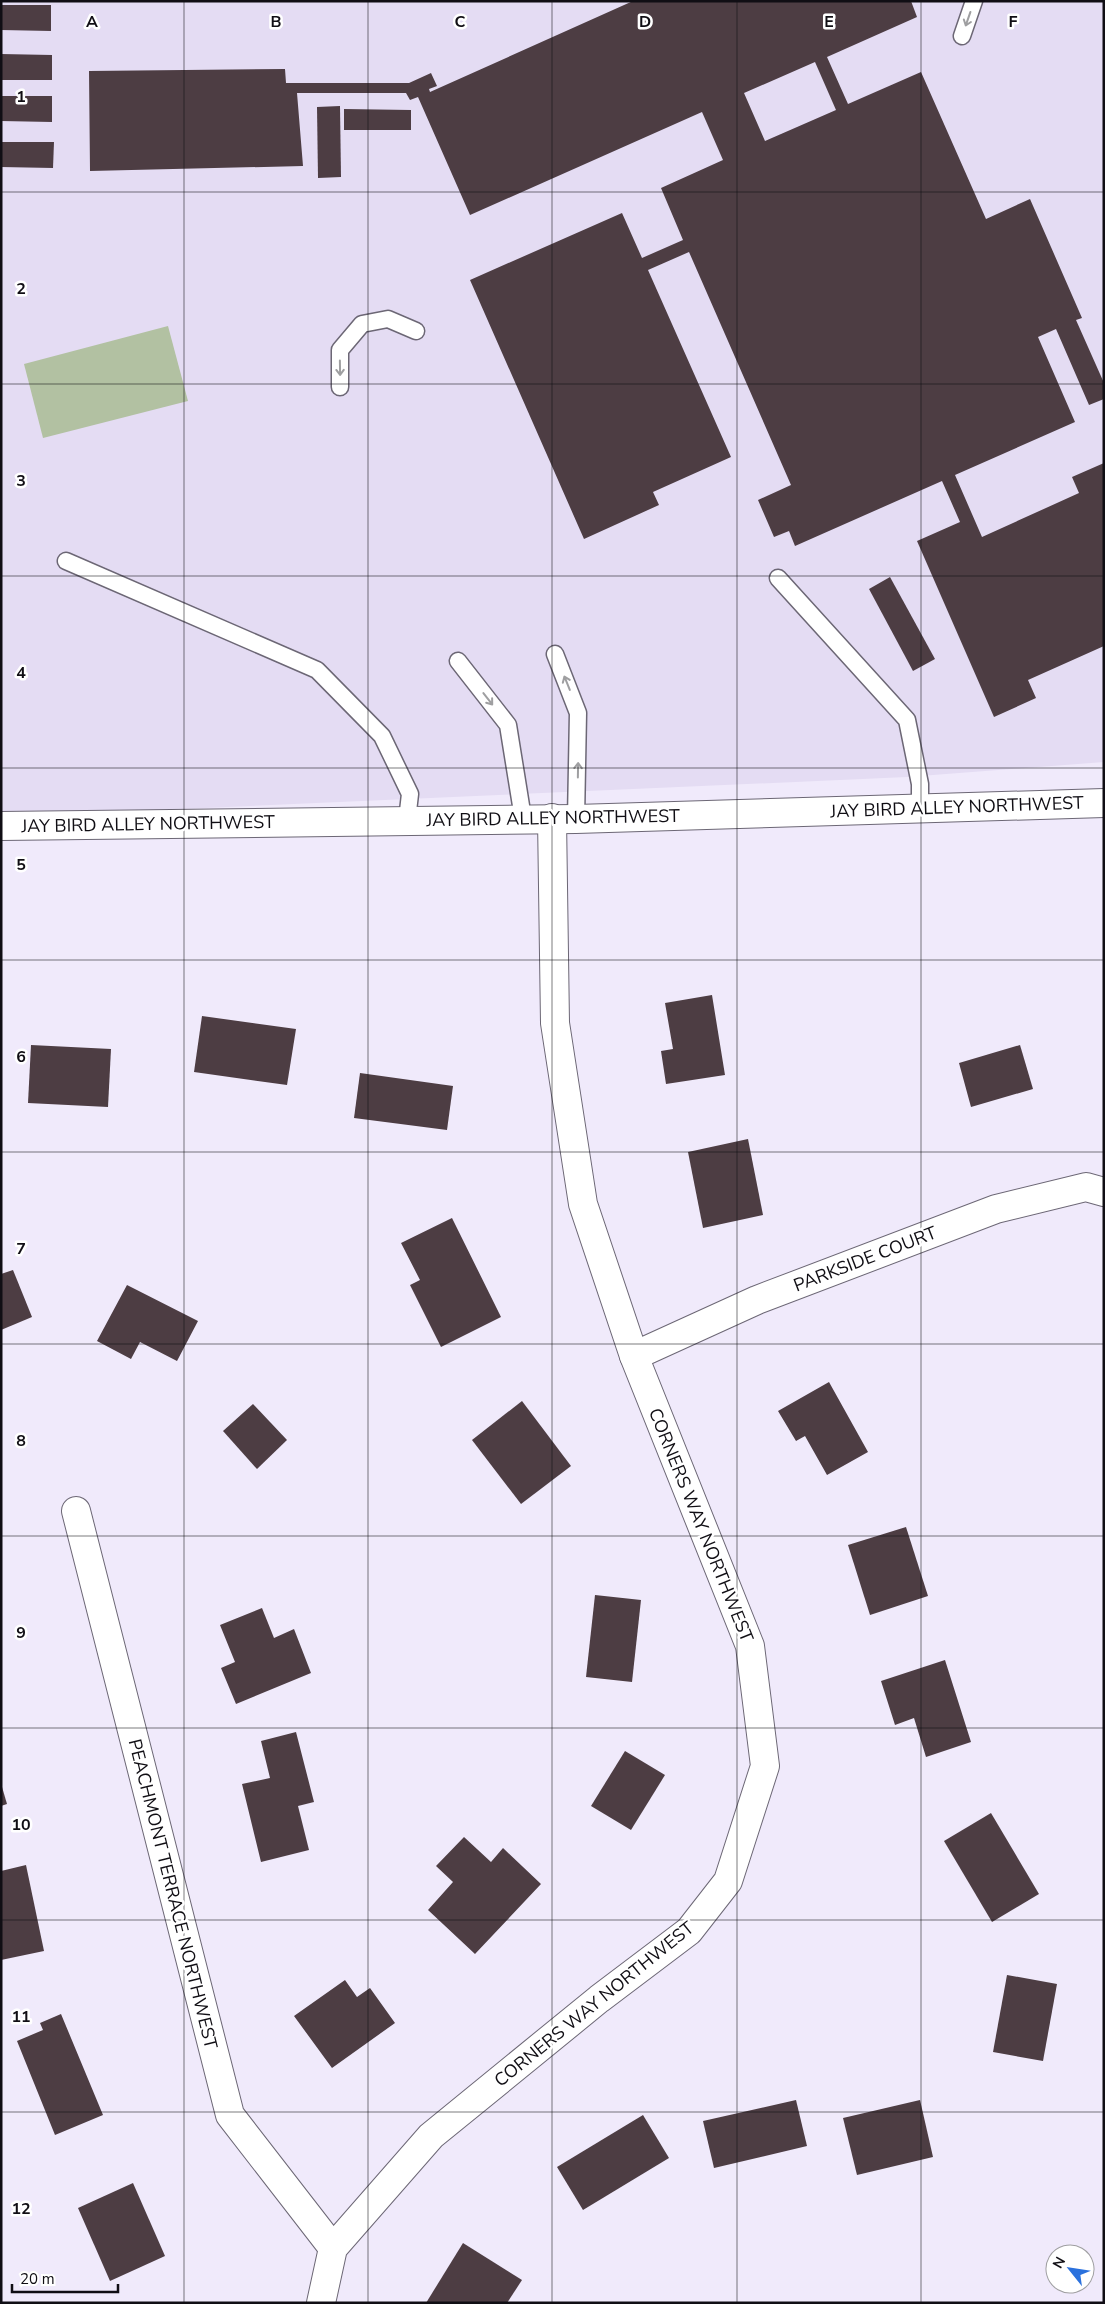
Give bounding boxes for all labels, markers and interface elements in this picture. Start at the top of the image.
one-way arrow [963,10,973,26]
text: A [86,11,98,33]
text: B [270,11,282,33]
text: C [455,11,466,33]
text: D [639,11,651,33]
text: E [824,11,834,33]
text: F [1009,11,1018,33]
text: 1 [16,86,26,108]
text: 2 [16,278,26,300]
one-way arrow [335,360,345,376]
text: 3 [16,470,26,492]
text: 4 [16,662,26,684]
one-way arrow [561,676,571,691]
one-way arrow [483,692,494,705]
one-way arrow [574,762,583,778]
street label: JAY BIRD ALLEY NORTHWEST [829,791,1084,823]
street label: JAY BIRD ALLEY NORTHWEST [425,804,680,832]
street label: JAY BIRD ALLEY NORTHWEST [20,810,275,838]
text: 5 [16,854,26,876]
text: 6 [16,1046,26,1068]
street label: PARKSIDE COURT [790,1221,940,1297]
text: 7 [16,1238,26,1260]
street label: CORNERS WAY NORTHWEST [643,1404,759,1646]
text: 8 [16,1430,26,1452]
text: 9 [16,1622,26,1644]
street label: PEACHMONT TERRACE NORTHWEST [123,1736,223,2052]
text: 10 [11,1814,31,1836]
street label: CORNERS WAY NORTHWEST [489,1916,699,2092]
text: 11 [11,2006,31,2028]
text: 12 [11,2198,31,2220]
north arrow [1045,2244,1095,2294]
text: N [1048,2253,1070,2272]
scale bar [12,2262,119,2294]
text: 20 m [20,2269,55,2289]

